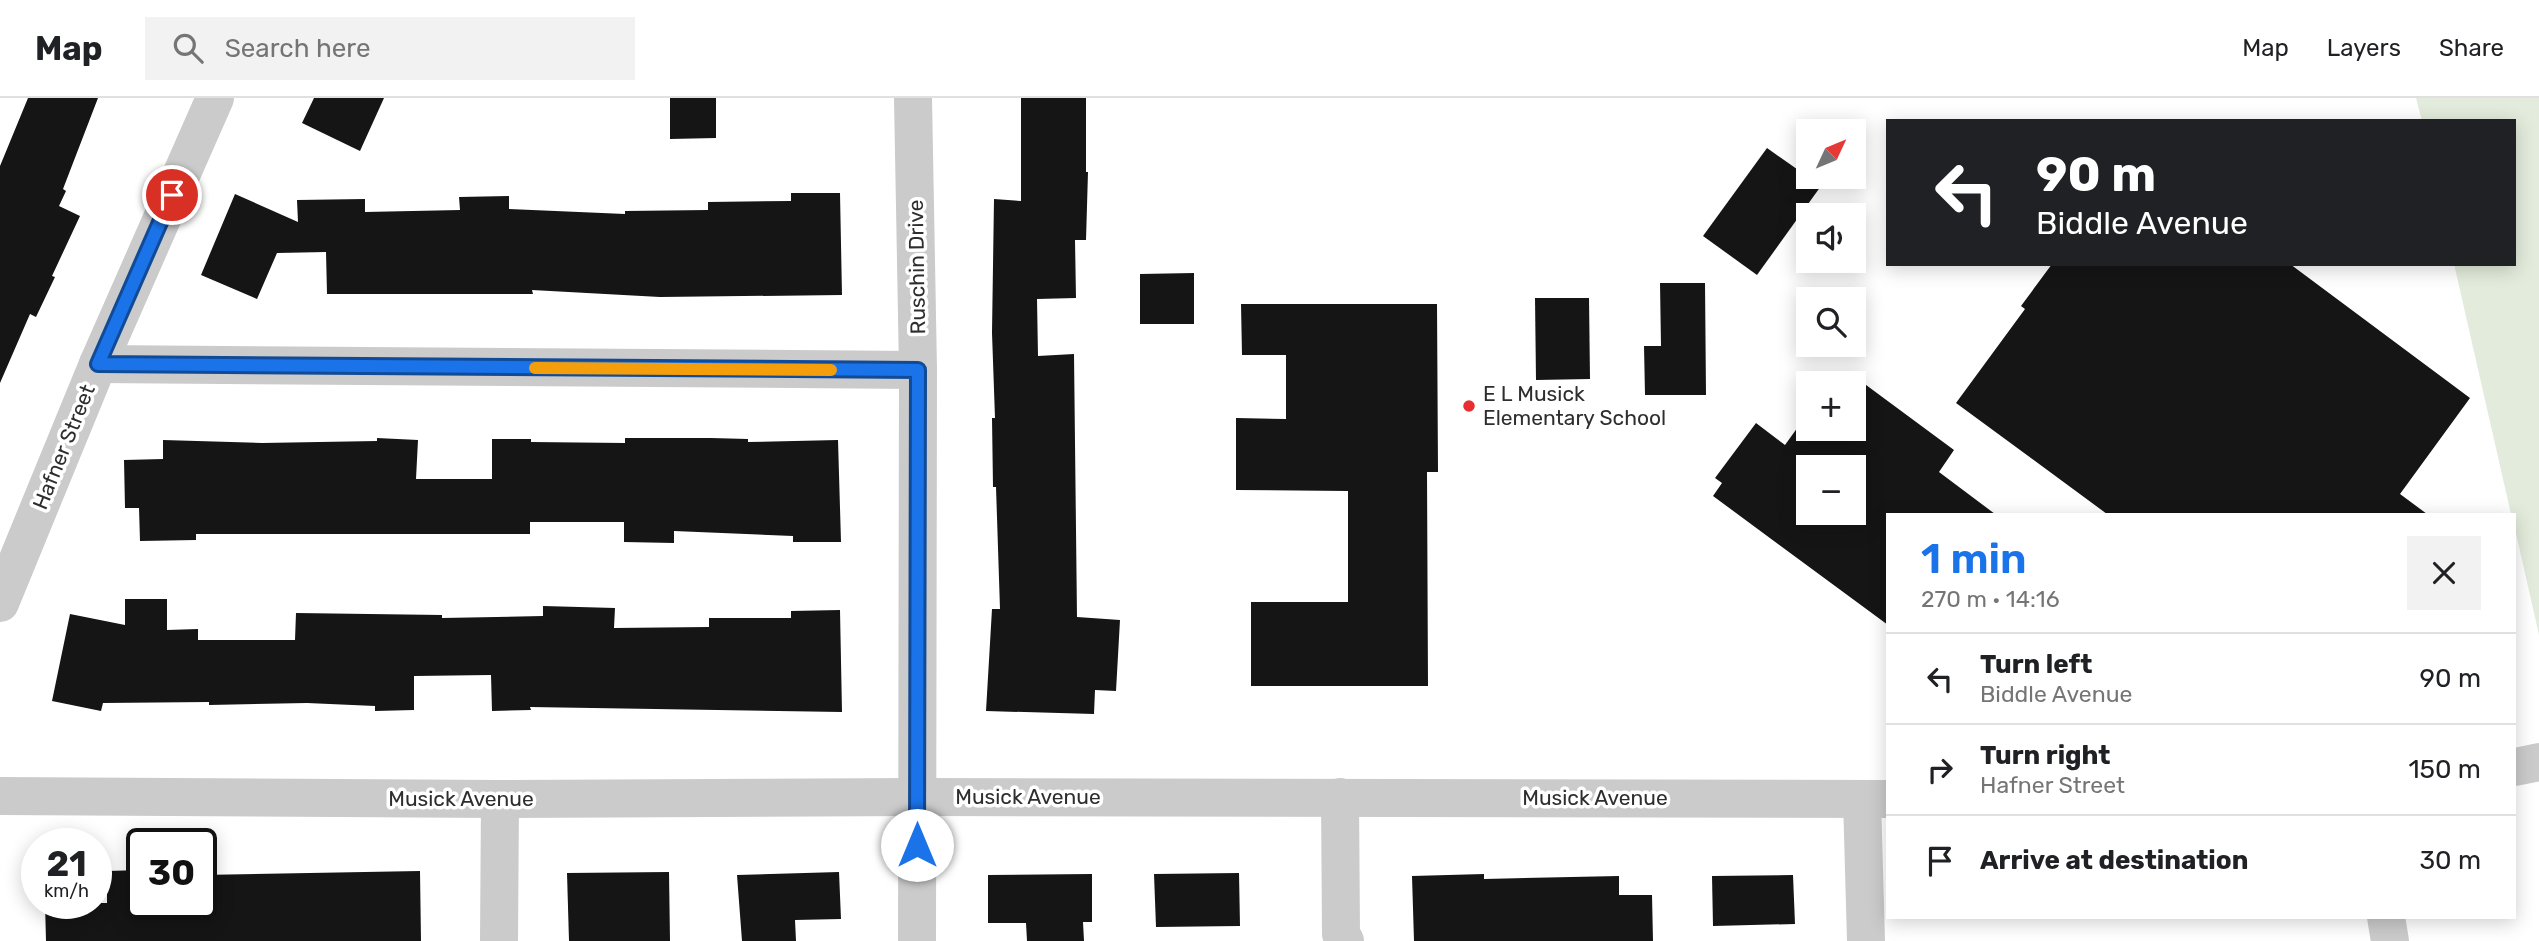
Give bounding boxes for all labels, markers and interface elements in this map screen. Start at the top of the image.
search box [145,17,635,80]
text: Map [35,29,103,68]
icon: search [169,29,207,67]
text: Search here [225,33,370,64]
text: Map [2242,34,2289,62]
text: Layers [2327,34,2401,62]
text: Share [2439,34,2504,62]
north arrow [1796,119,1866,189]
map controls [1796,119,1866,525]
text: 90 m [2036,145,2156,203]
icon: left [1921,147,2012,238]
pin [142,165,202,225]
icon: arrive [153,176,191,214]
street label: Ruschin Drive [903,199,930,335]
button: sound [1796,203,1866,273]
text: Biddle Avenue [2036,204,2248,242]
button: search [1796,287,1866,357]
button: + [1796,371,1866,441]
street label: Hafner Street [27,381,100,513]
place label: E L Musick Elementary School [1483,381,1666,430]
marker: E L Musick Elementary School [1461,398,1477,414]
button: − [1796,455,1866,525]
text: 1 min [1921,534,2027,584]
button: close [2407,536,2481,610]
text: 270 m · 14:16 [1921,585,2060,613]
text: Turn left [1980,649,2092,680]
icon: left [1921,660,1959,698]
text: 90 m [2420,663,2481,694]
text: Biddle Avenue [1980,680,2132,708]
text: Turn right [1980,740,2110,771]
icon: right [1921,751,1959,789]
text: 150 m [2408,754,2481,785]
text: Hafner Street [1980,771,2125,799]
street label: Musick Avenue [955,784,1101,809]
street label: Musick Avenue [1522,785,1668,810]
street label: Musick Avenue [388,786,534,811]
position arrow [880,808,954,882]
speed limit sign: 30 [126,828,217,919]
icon: arrive [1921,842,1959,880]
text: 21 [46,843,87,885]
text: Arrive at destination [1980,845,2248,876]
text: 30 m [2419,845,2481,876]
text: km/h [44,880,89,902]

